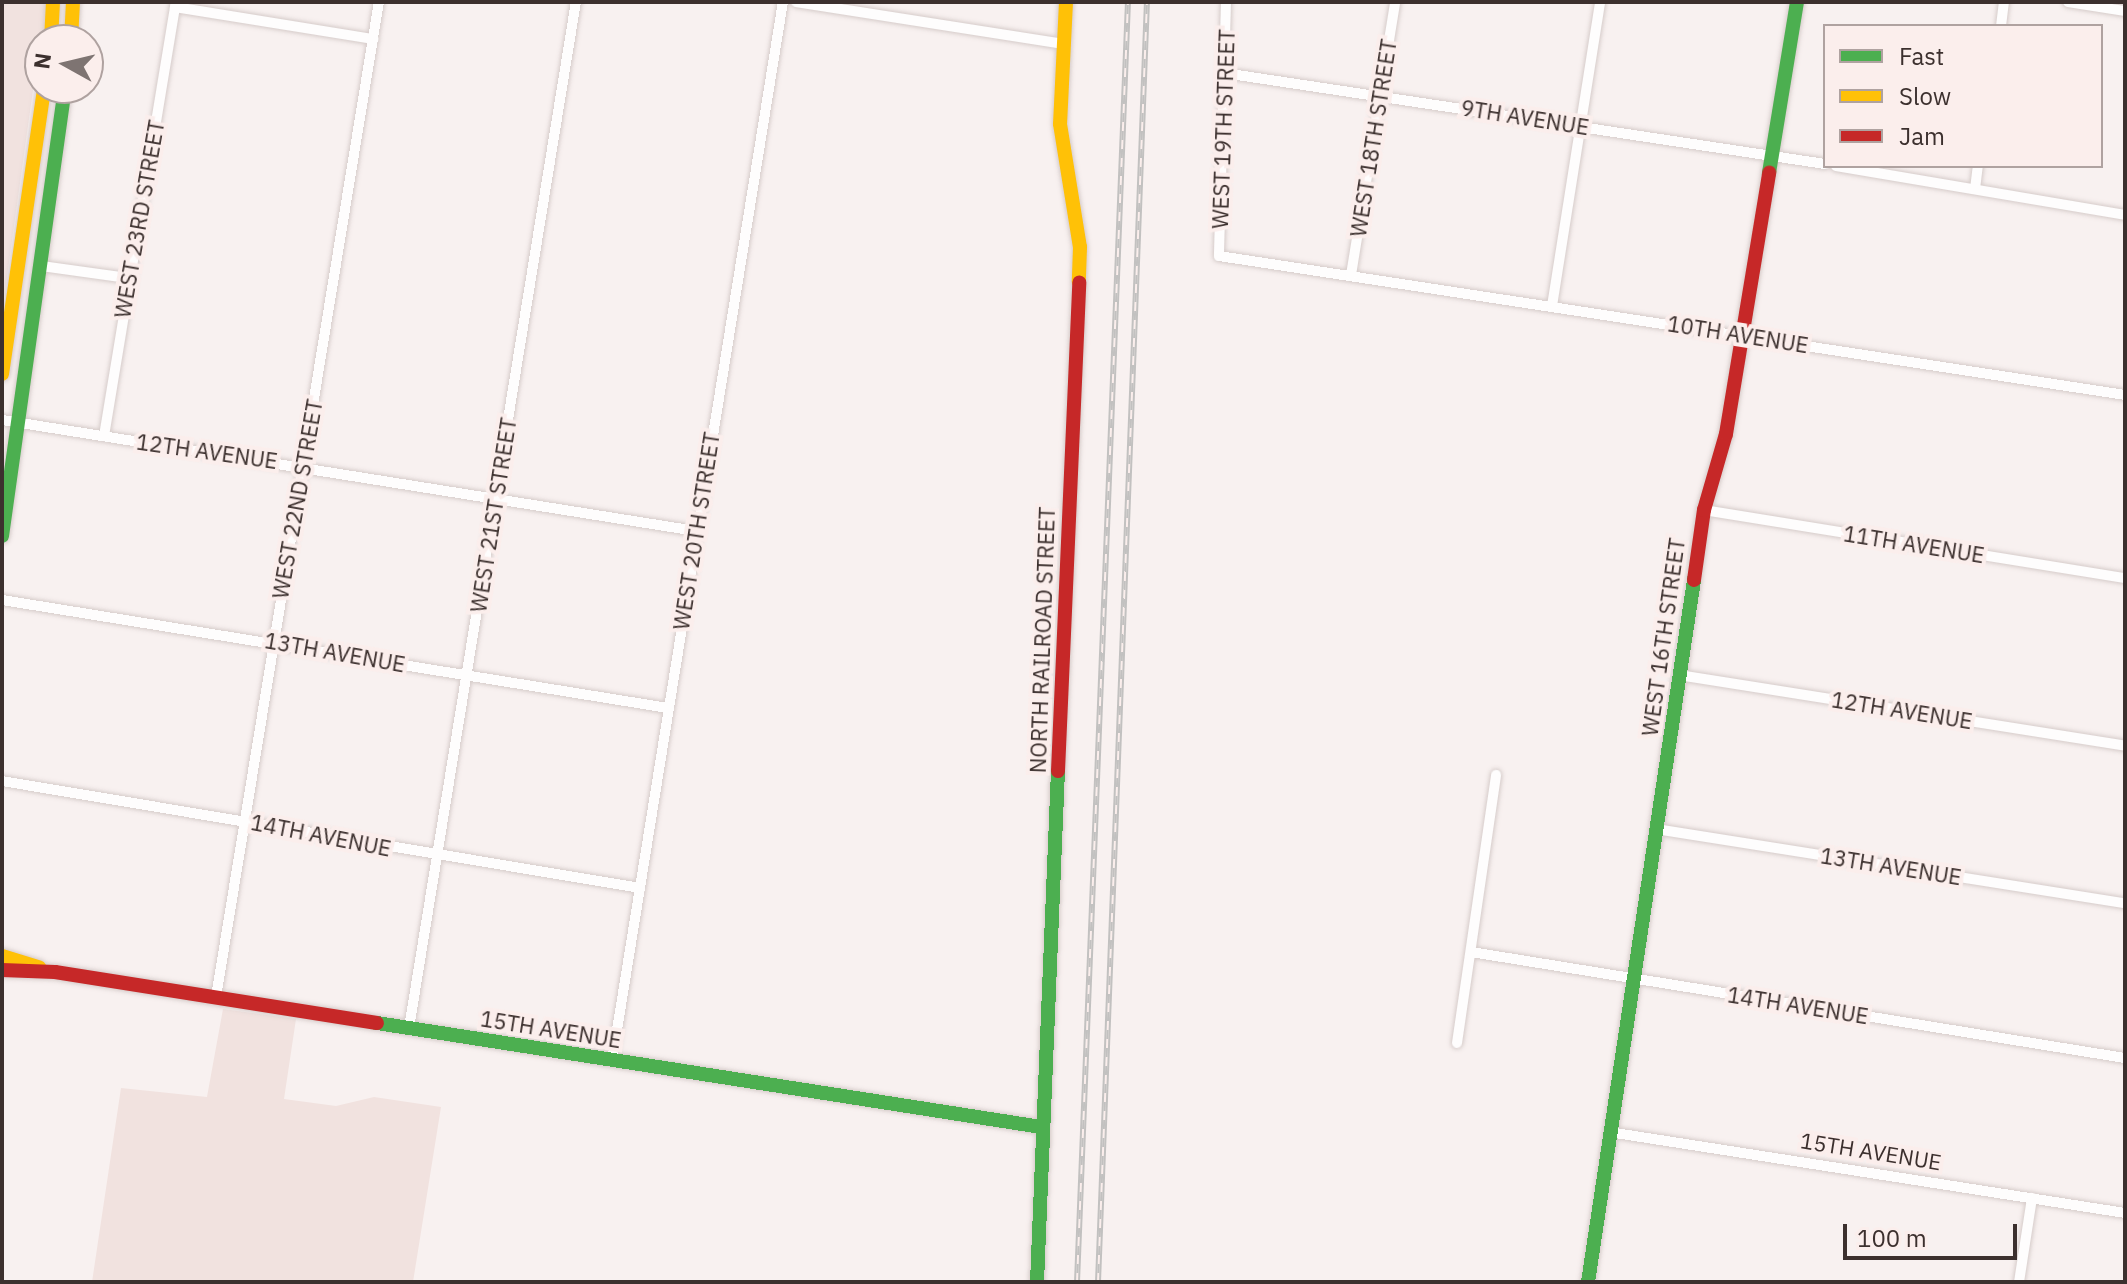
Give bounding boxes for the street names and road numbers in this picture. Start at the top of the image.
street label: WEST 19TH STREET [1206,29,1240,229]
street label: WEST 18TH STREET [1344,37,1402,239]
street label: 9TH AVENUE [1459,94,1591,140]
street label: WEST 23RD STREET [109,118,169,320]
street label: 10TH AVENUE [1666,310,1810,358]
street label: WEST 22ND STREET [266,397,328,601]
street label: WEST 21ST STREET [465,416,521,614]
street label: 12TH AVENUE [135,428,279,474]
street label: WEST 20TH STREET [667,430,725,632]
street label: NORTH RAILROAD STREET [1024,506,1060,774]
street label: 11TH AVENUE [1842,520,1986,568]
street label: WEST 16TH STREET [1636,536,1690,738]
street label: 13TH AVENUE [263,627,407,677]
street label: 12TH AVENUE [1830,686,1974,734]
street label: 14TH AVENUE [249,808,393,862]
street label: 13TH AVENUE [1819,842,1963,890]
street label: 14TH AVENUE [1726,981,1870,1029]
street label: 15TH AVENUE [479,1005,623,1053]
street label: 15TH AVENUE [1799,1127,1943,1175]

